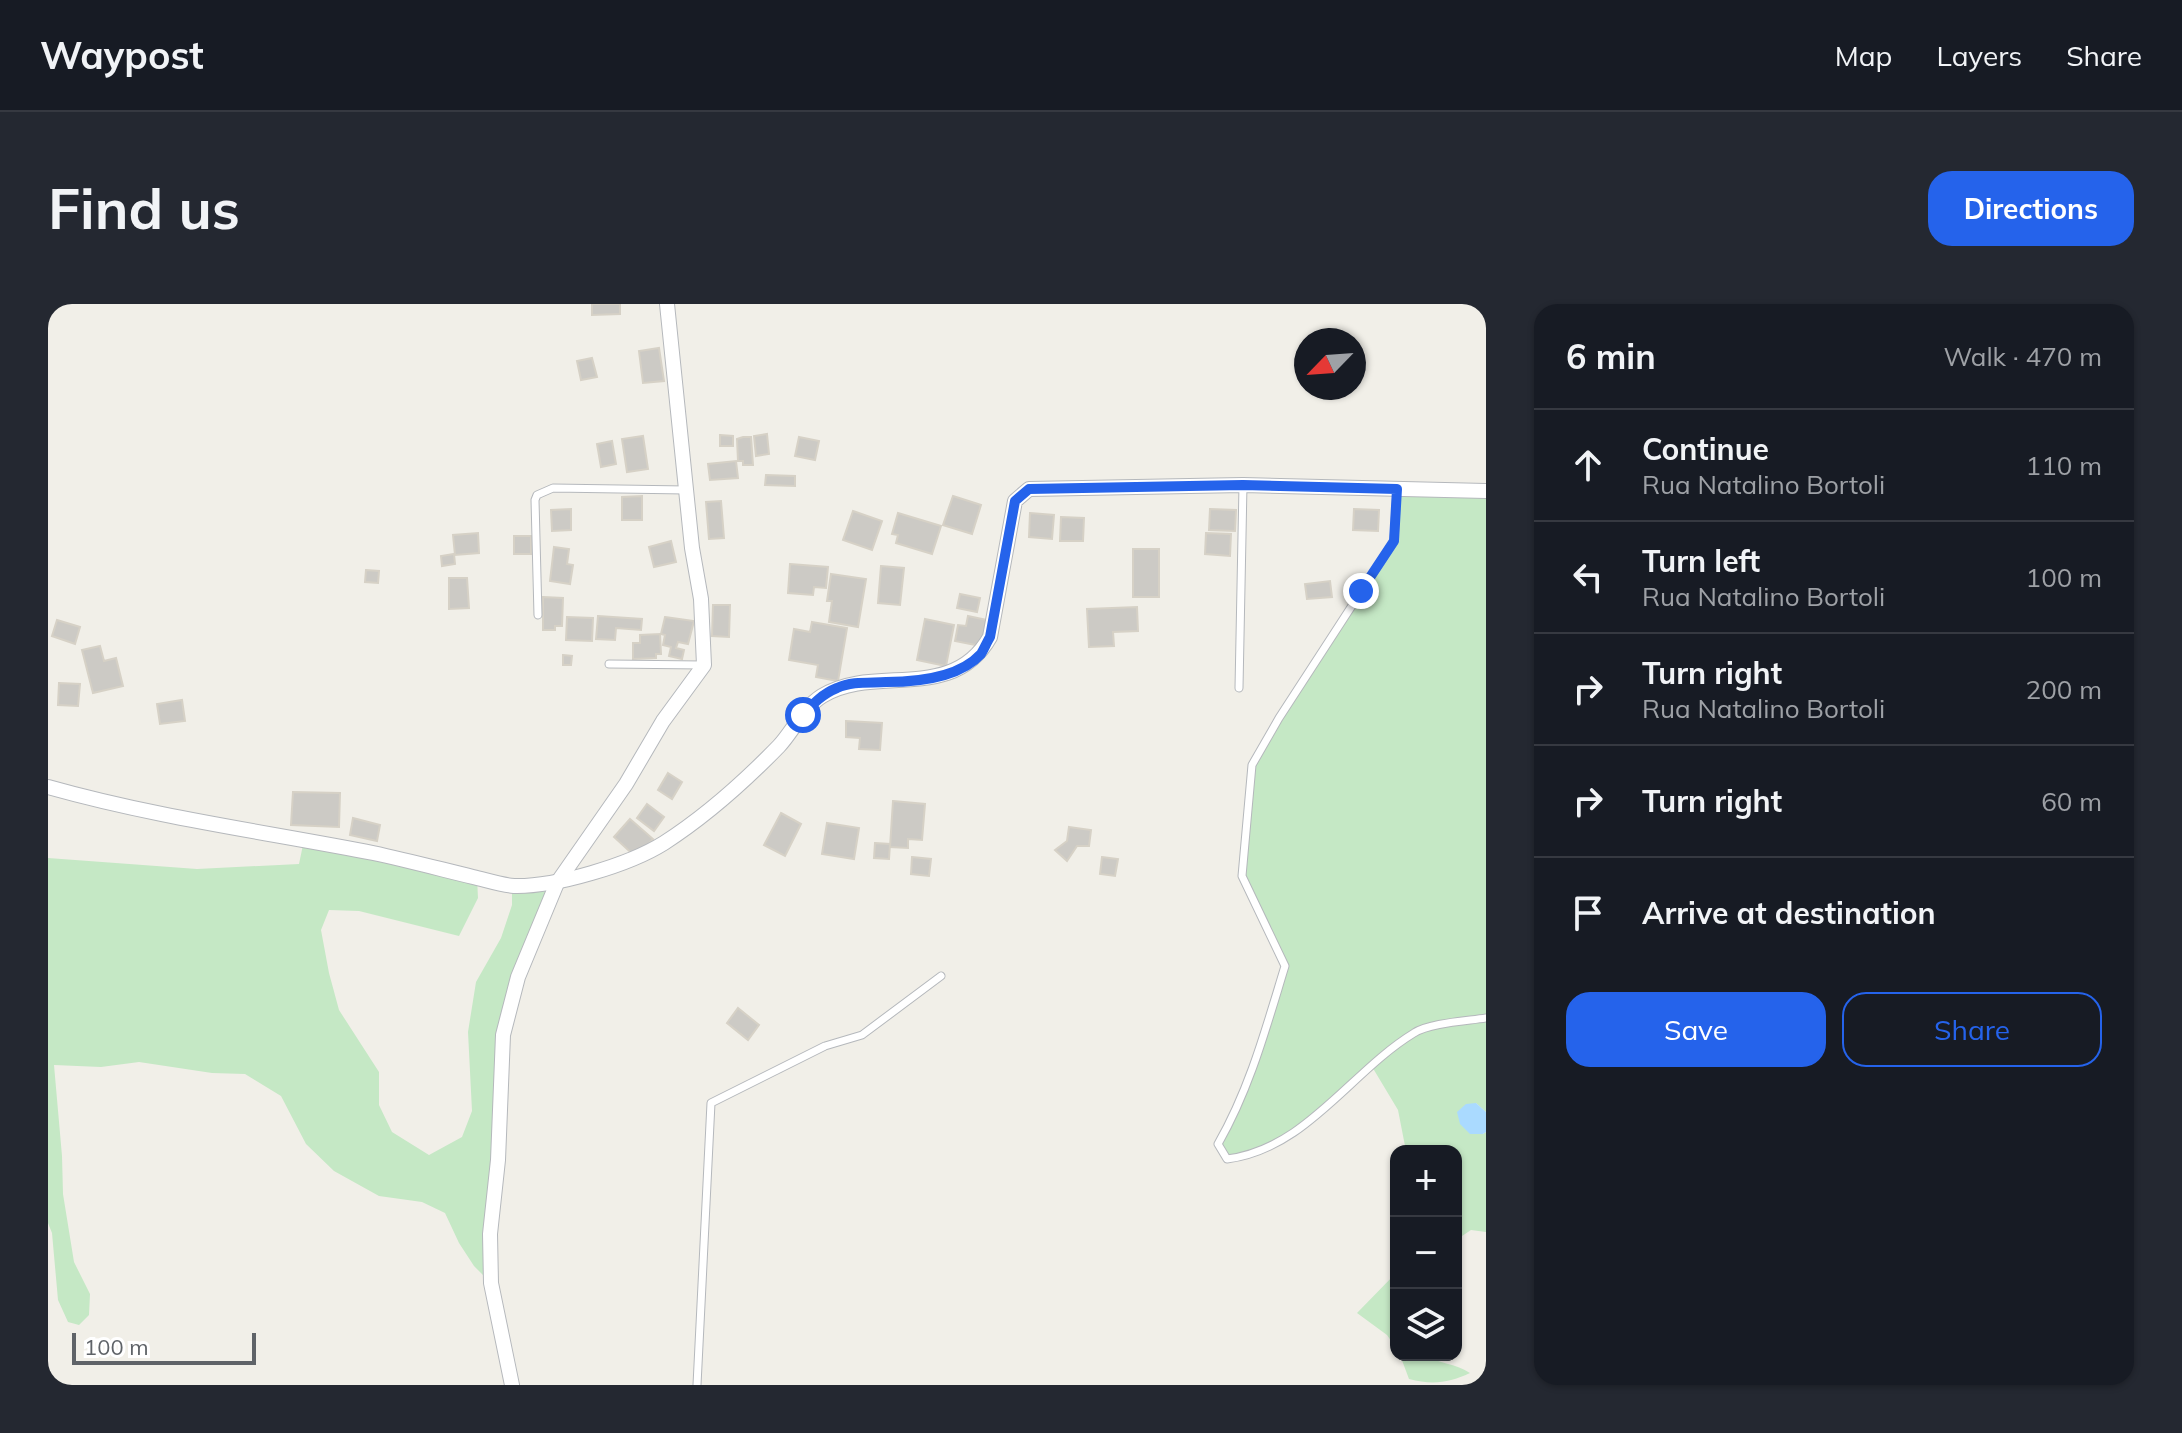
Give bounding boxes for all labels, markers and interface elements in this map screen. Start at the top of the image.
text: Waypost [40,31,204,79]
text: Map [1835,38,1892,73]
text: Layers [1936,38,2022,73]
text: Share [2066,38,2142,73]
button: Directions [1928,171,2134,246]
text: Find us [48,173,240,243]
north arrow [1294,328,1366,400]
text: 6 min [1566,335,1656,378]
text: Walk · 470 m [1943,340,2102,373]
text: Continue [1642,430,1769,468]
icon: ahead [1566,443,1610,487]
text: 110 m [2026,449,2102,482]
text: Rua Natalino Bortoli [1642,468,1885,501]
text: Turn left [1642,542,1760,580]
icon: left [1566,555,1610,599]
text: 100 m [2026,561,2102,594]
route end [1343,573,1379,609]
text: Rua Natalino Bortoli [1642,580,1885,613]
text: Turn right [1642,654,1782,692]
icon: right [1566,667,1610,711]
text: 200 m [2026,673,2102,706]
text: Rua Natalino Bortoli [1642,692,1885,725]
route start [785,697,821,733]
icon: right [1566,779,1610,823]
text: Turn right [1642,782,1782,820]
text: 60 m [2041,785,2102,818]
icon: arrive [1566,891,1610,935]
text: Arrive at destination [1642,894,1936,932]
button: Save [1566,992,1826,1067]
button: Share [1842,992,2102,1067]
map controls [1390,1145,1462,1361]
button: + [1390,1145,1462,1217]
button: − [1390,1217,1462,1289]
button: layers [1390,1289,1462,1361]
scale bar [72,1329,256,1365]
text: 100 m [84,1333,149,1361]

